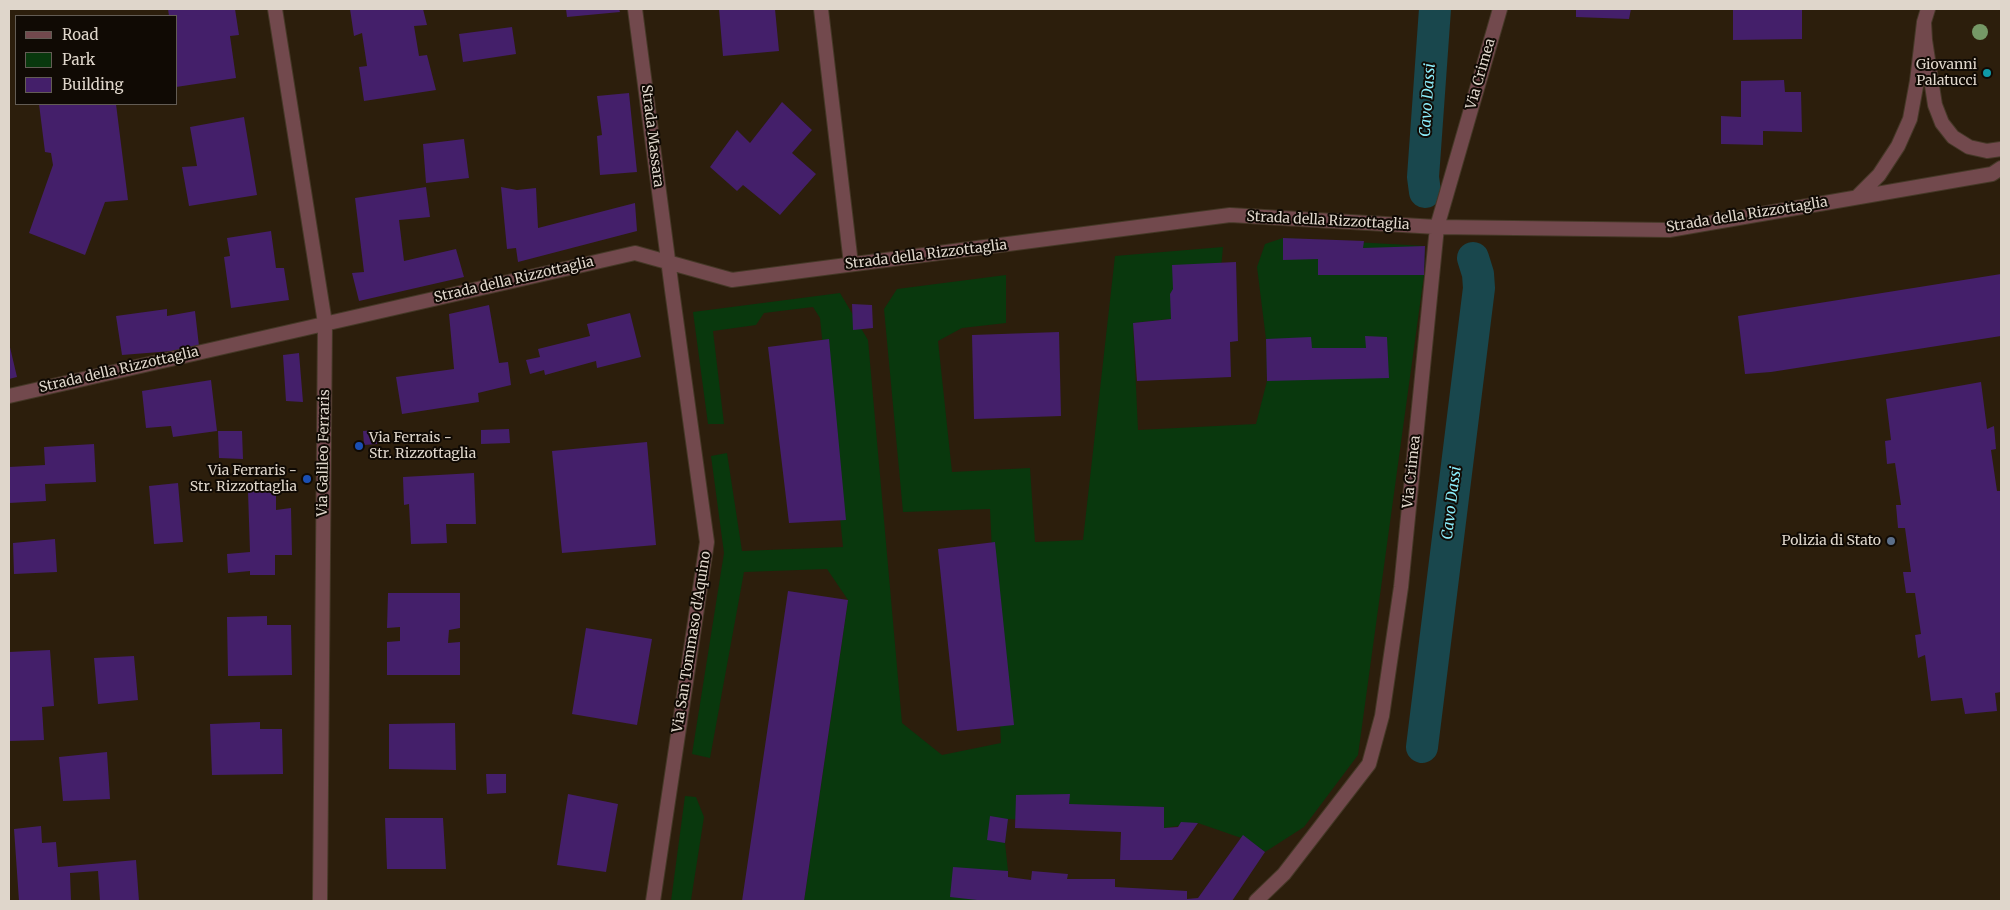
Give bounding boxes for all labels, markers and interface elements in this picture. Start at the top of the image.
legend [15,15,178,105]
text: Road [62,25,98,44]
street label: Via Crimea [1463,37,1499,111]
text: Park [62,50,95,69]
place label: Giovanni Palatucci [1916,57,1977,90]
water label: Cavo Dassi [1416,63,1440,137]
marker: Giovanni Palatucci [1981,67,1993,79]
text: Building [62,75,124,94]
street label: Strada Massara [637,84,667,188]
street label: Strada della Rizzottaglia [1665,194,1829,236]
street label: Strada della Rizzottaglia [1246,208,1410,234]
street label: Strada della Rizzottaglia [844,237,1008,273]
street label: Strada della Rizzottaglia [433,253,595,307]
street label: Strada della Rizzottaglia [38,343,200,397]
street label: Via Galileo Ferraris [314,389,334,517]
place label: Via Ferrais - Str. Rizzottaglia [369,430,476,462]
street label: Via Crimea [1400,435,1424,509]
marker: Via Ferrais - Str. Rizzottaglia [353,440,365,452]
place label: Via Ferraris - Str. Rizzottaglia [190,463,297,496]
water label: Cavo Dassi [1439,465,1465,541]
marker: Via Ferraris - Str. Rizzottaglia [301,473,313,485]
place label: Polizia di Stato [1782,533,1881,549]
marker: Polizia di Stato [1885,535,1897,547]
street label: Via San Tommaso d'Aquino [669,550,715,734]

